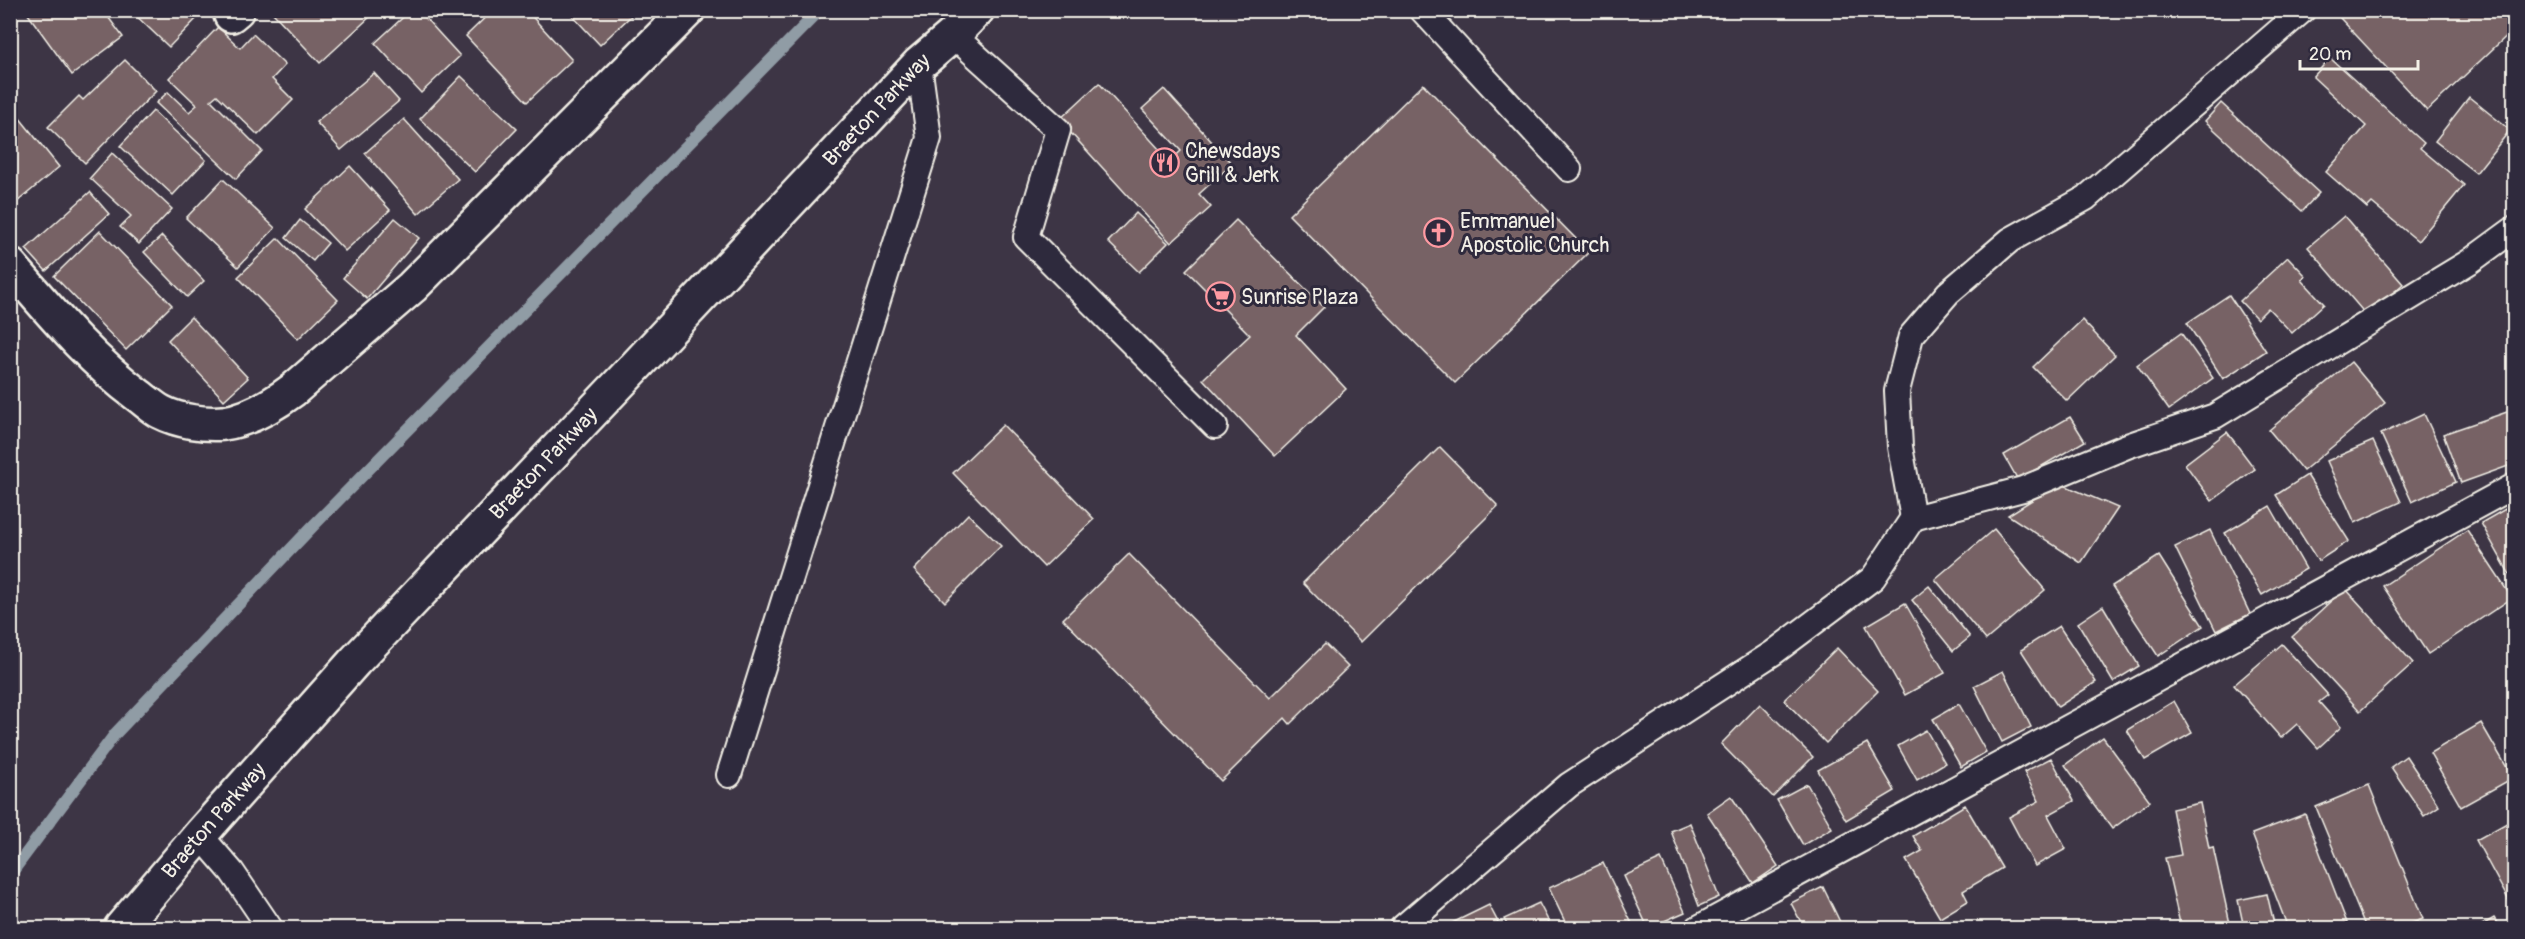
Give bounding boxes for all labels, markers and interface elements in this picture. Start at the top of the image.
scale bar [2300,33,2418,71]
text: 20 m [2309,43,2351,66]
street label: Braeton Parkway [817,47,936,172]
place label: Chewsdays Grill & Jerk [1185,138,1281,189]
restaurant icon: Chewsdays Grill & Jerk [1148,147,1180,179]
place label: Emmanuel Apostolic Church [1460,208,1609,259]
church icon: Emmanuel Apostolic Church [1423,217,1455,249]
supermarket icon: Sunrise Plaza [1204,281,1236,313]
place label: Sunrise Plaza [1241,284,1358,311]
street label: Braeton Parkway [483,401,603,525]
street label: Braeton Parkway [156,757,272,884]

